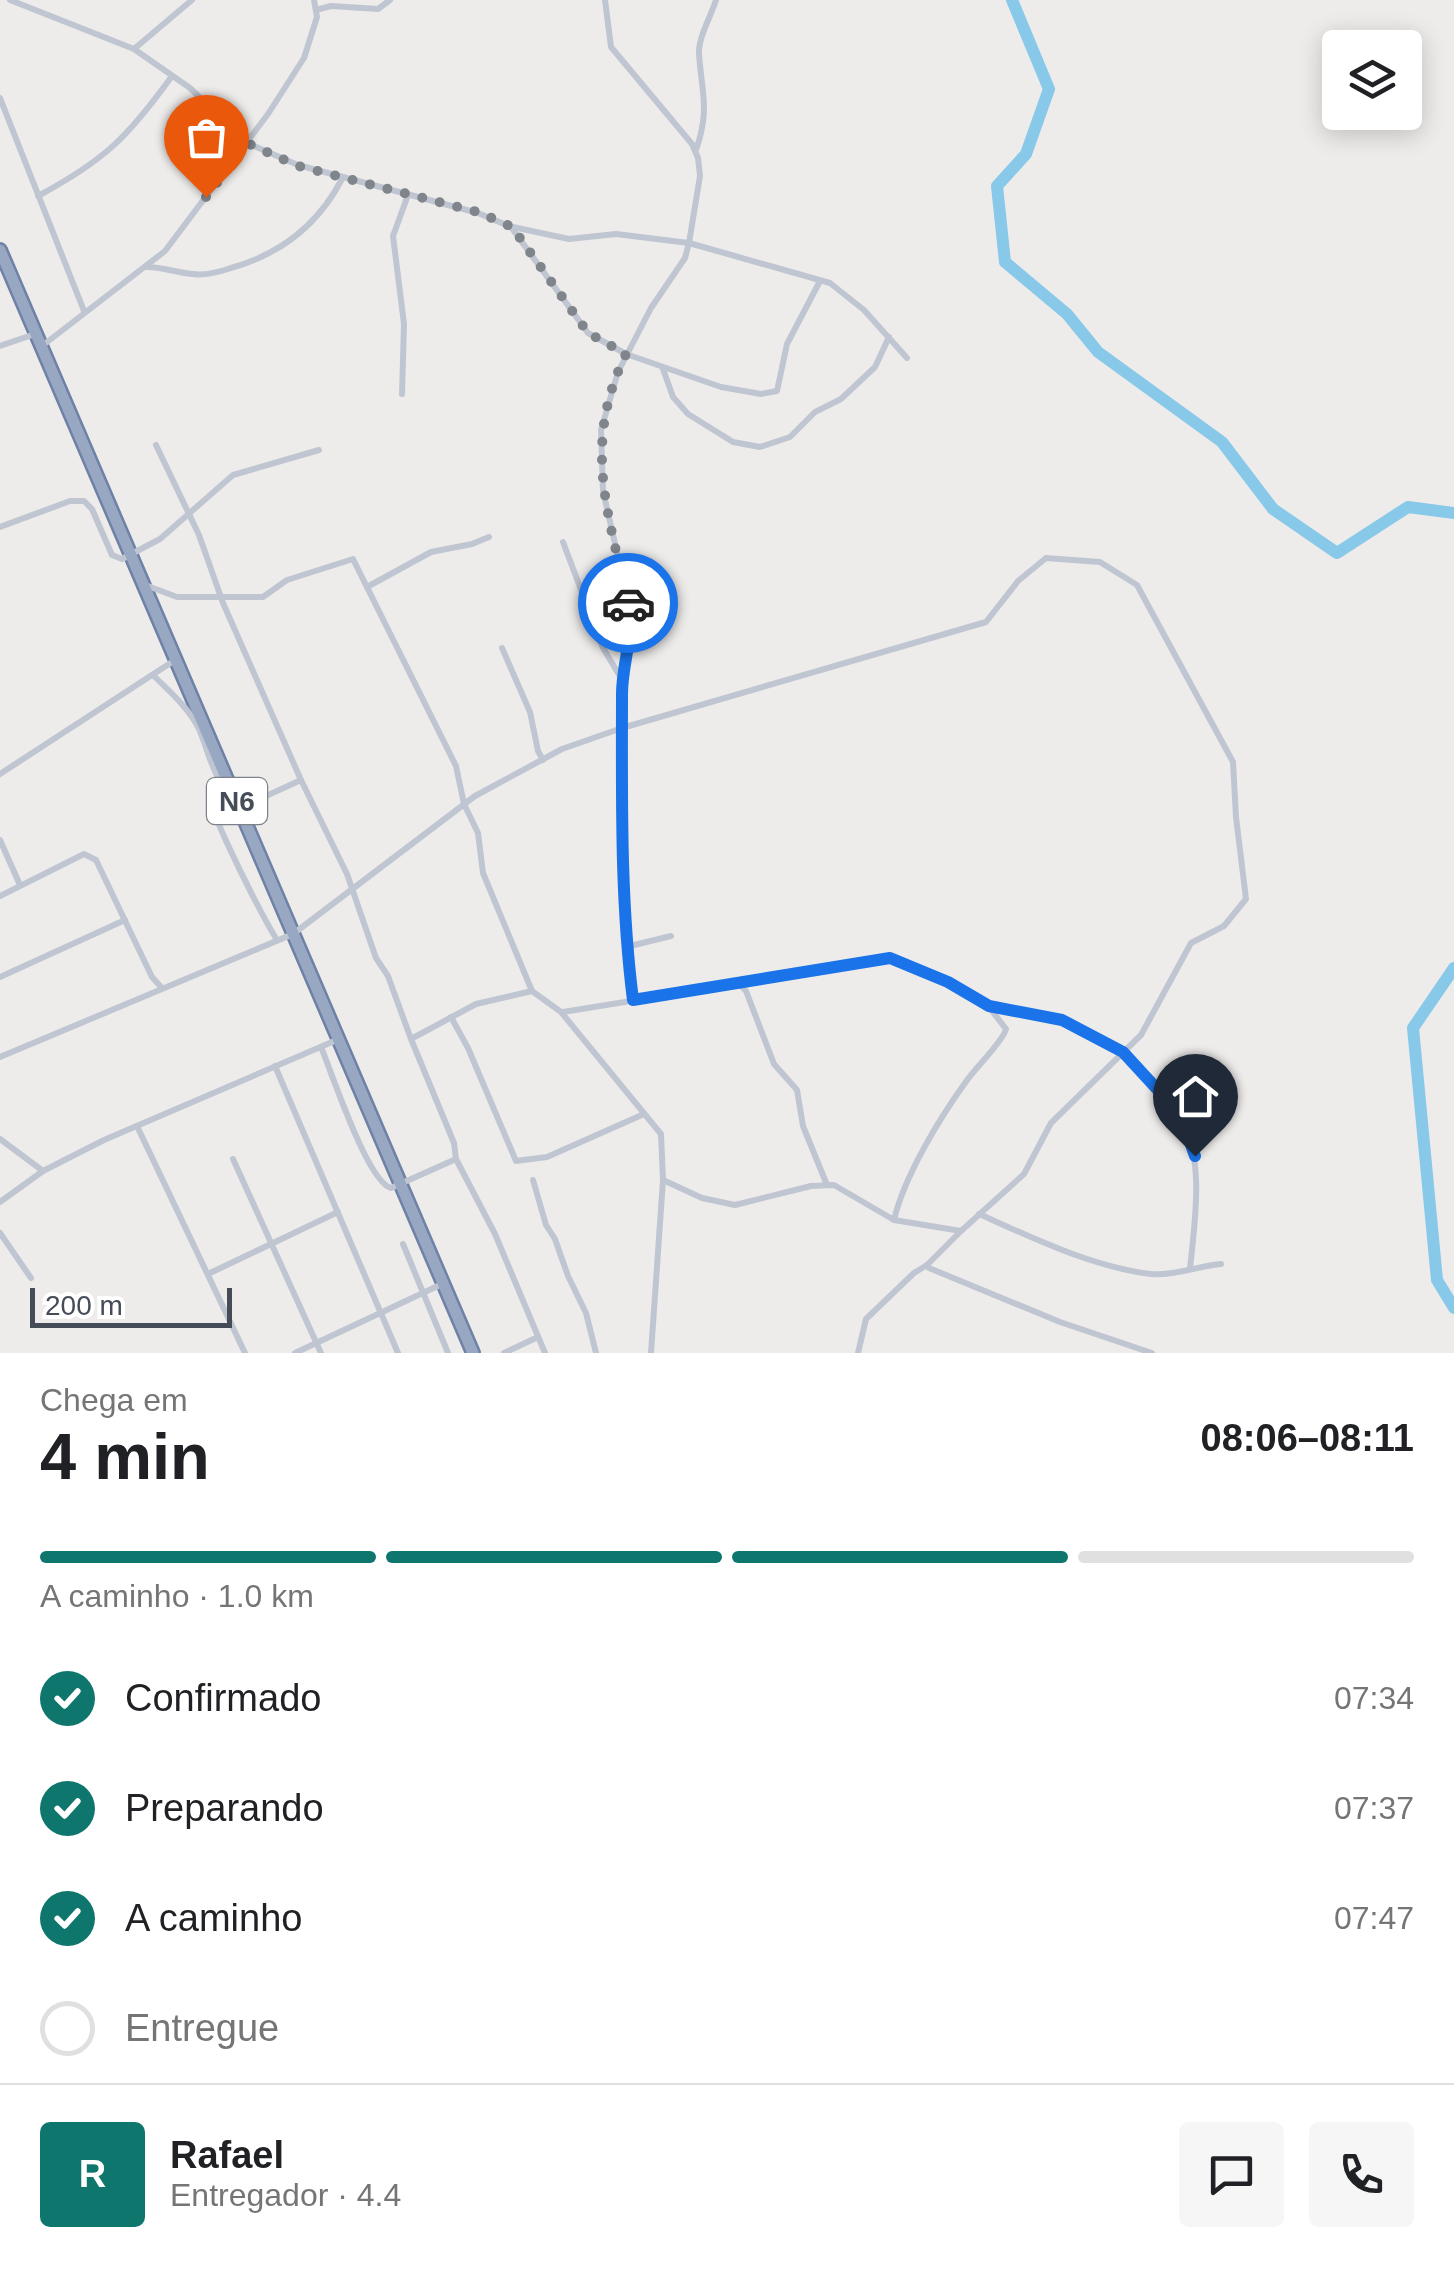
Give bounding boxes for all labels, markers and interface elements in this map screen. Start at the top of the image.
map controls [1322,30,1422,130]
button: layers [1322,30,1422,130]
pin [164,95,249,198]
icon: bag [179,110,234,165]
courier [578,553,678,653]
icon: car [601,576,656,631]
road number: N6 [207,778,267,824]
pin [1153,1054,1238,1157]
icon: home [1168,1069,1223,1124]
scale bar [30,1283,232,1328]
text: 200 m [45,1290,123,1321]
text: Chega em [40,1382,188,1418]
text: 08:06–08:11 [1201,1417,1414,1459]
text: 4 min [40,1420,210,1493]
text: A caminho · 1.0 km [40,1578,314,1614]
icon: check [40,1671,95,1726]
text: Confirmado [125,1677,321,1719]
text: 07:34 [1334,1680,1414,1716]
icon: check [40,1781,95,1836]
text: Preparando [125,1787,324,1829]
text: 07:37 [1334,1790,1414,1826]
icon: check [40,1891,95,1946]
text: A caminho [125,1897,302,1939]
text: 07:47 [1334,1900,1414,1936]
text: Entregue [125,2007,279,2049]
button: chat [1179,2122,1284,2227]
button: phone [1309,2122,1414,2227]
text: Rafael [170,2134,284,2176]
text: R [79,2153,106,2195]
text: Entregador · 4.4 [170,2177,401,2213]

